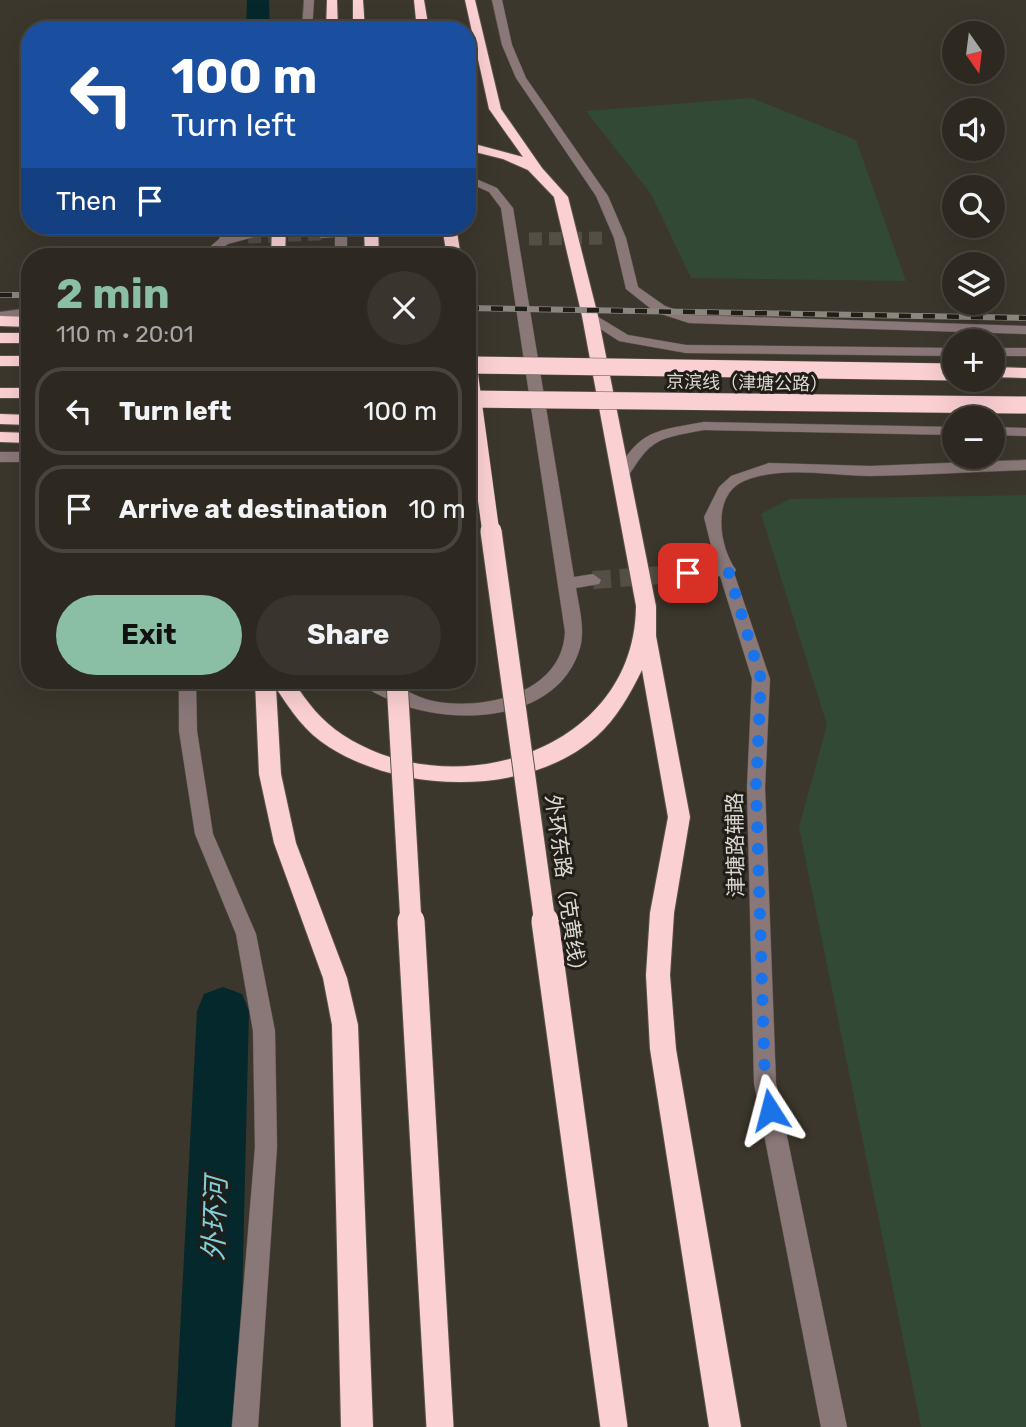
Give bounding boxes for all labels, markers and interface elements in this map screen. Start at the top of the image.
north arrow [942,21,1004,84]
map controls [942,21,1005,469]
text: 100 m [171,47,317,105]
icon: left [56,49,147,140]
button: sound [942,98,1005,161]
text: Turn left [171,106,296,144]
button: search [942,175,1005,238]
icon: arrive [131,182,169,220]
text: Then [56,186,117,217]
button: layers [942,252,1005,315]
text: 2 min [56,269,170,319]
button: close [367,271,441,345]
text: 110 m · 20:01 [56,320,194,348]
button: + [942,329,1005,392]
street label: 京滨线（津塘公路） [666,371,828,395]
icon: left [60,392,98,430]
text: Turn left [119,396,231,427]
text: 100 m [363,396,437,427]
button: − [942,406,1005,469]
icon: arrive [60,490,98,528]
text: Arrive at destination [119,494,387,525]
text: 10 m [408,494,466,525]
pin [658,543,718,603]
icon: arrive [669,554,707,592]
button: Exit [56,595,242,675]
button: Share [256,595,441,675]
street label: 津塘路辅路 [722,792,748,898]
street label: 外环东路（克黄线） [540,793,592,983]
position arrow [733,1073,807,1147]
water label: 外环河 [197,1171,233,1262]

